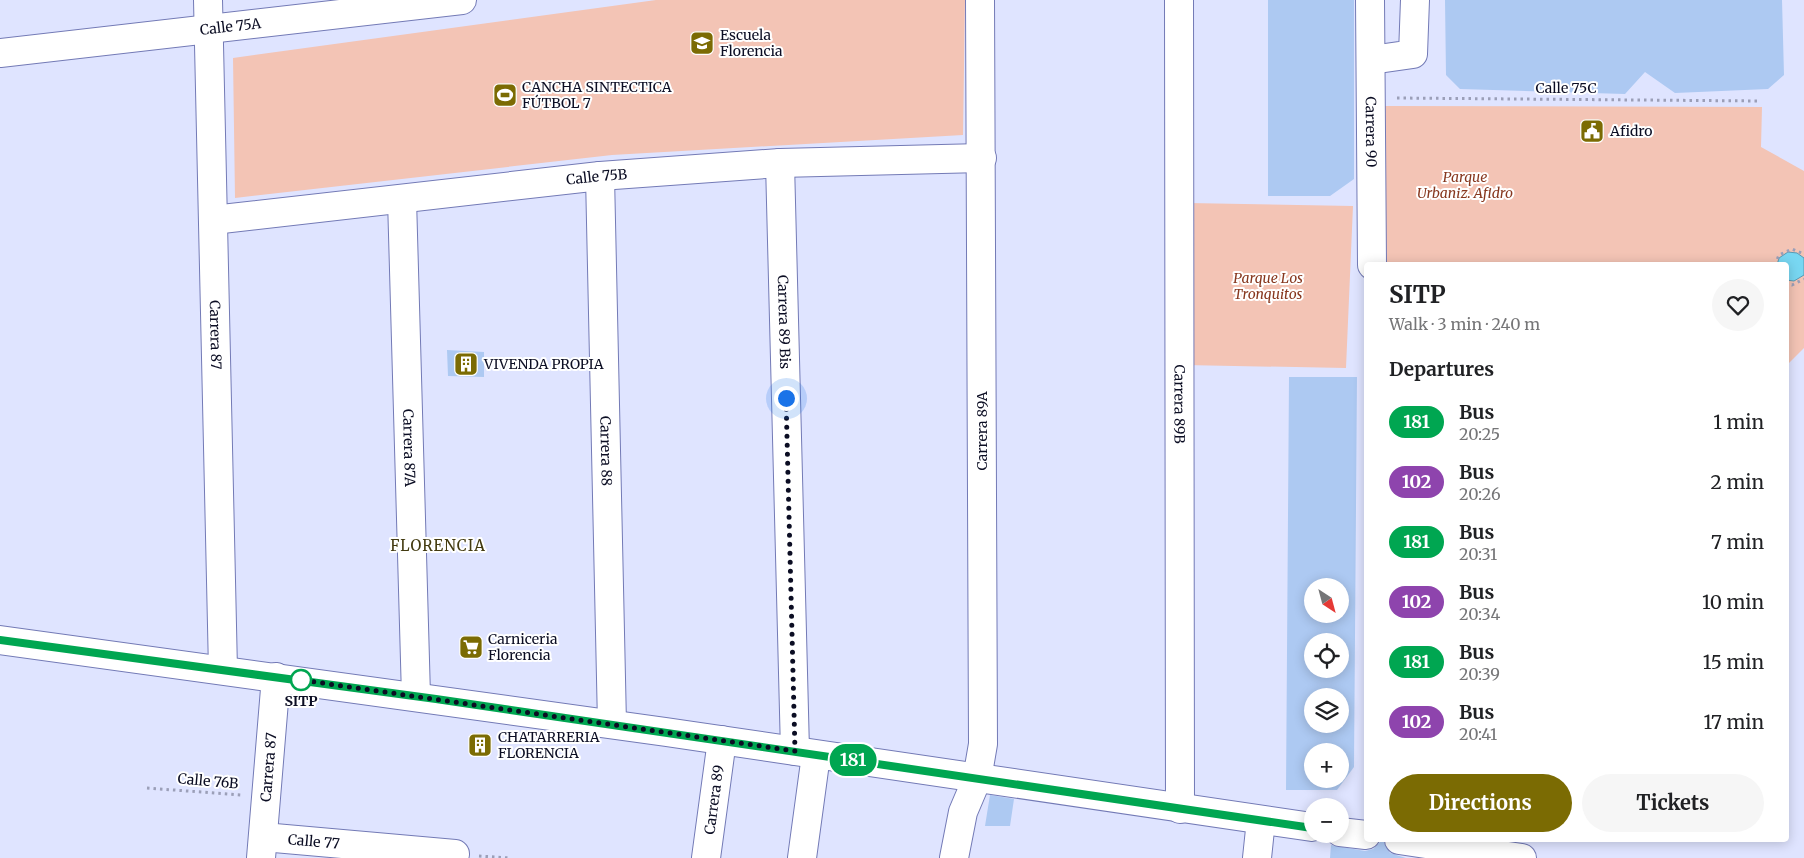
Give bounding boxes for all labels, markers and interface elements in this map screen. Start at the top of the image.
street label: Calle 75A [199,14,262,39]
place label: Escuela Florencia [720,26,783,60]
school or university icon: Escuela Florencia [689,30,715,56]
place label: CANCHA SINTECTICA FÚTBOL 7 [522,78,672,112]
street label: Calle 75C [1535,79,1597,97]
sports icon: CANCHA SINTECTICA FÚTBOL 7 [492,82,518,108]
street label: Carrera 90 [1362,96,1380,168]
public building icon: Afidro [1579,118,1605,144]
place label: Afidro [1609,122,1652,140]
street label: Calle 75B [565,165,628,189]
park label: Parque Urbaniz. Afidro [1417,168,1513,202]
park label: Parque Los Tronquitos [1233,269,1303,303]
street label: Carrera 89 Bis [774,275,794,369]
text: SITP [1389,279,1446,310]
button: heart [1712,279,1764,331]
street label: Carrera 87 [206,300,225,370]
text: Walk · 3 min · 240 m [1389,314,1540,334]
building icon: VIVENDA PROPIA [453,351,479,377]
place label: VIVENDA PROPIA [483,355,604,373]
text: Departures [1389,357,1494,381]
street label: Carrera 89B [1170,364,1189,444]
your location [774,386,799,411]
street label: Carrera 89A [973,391,991,471]
text: Bus [1459,400,1494,424]
street label: Carrera 87A [399,409,419,487]
text: 181 [1403,410,1430,433]
text: 1 min [1713,410,1764,434]
street label: Carrera 88 [596,416,616,486]
text: 20:25 [1459,424,1500,444]
text: Bus [1459,460,1494,484]
text: 102 [1402,470,1431,493]
text: 2 min [1711,470,1764,494]
text: 20:26 [1459,484,1501,504]
text: Bus [1459,520,1494,544]
text: 181 [1403,530,1430,553]
text: 7 min [1711,530,1764,554]
district label: FLORENCIA [390,536,486,555]
text: 20:31 [1459,544,1497,564]
north arrow [1304,578,1349,622]
map controls [1304,578,1349,843]
text: Bus [1459,580,1494,604]
text: 102 [1402,590,1431,613]
text: 10 min [1702,590,1764,614]
text: 20:34 [1459,604,1500,624]
place label: Carniceria Florencia [488,630,558,664]
button: locate [1304,633,1349,678]
supermarket icon: Carniceria Florencia [458,634,484,660]
text: Bus [1459,640,1494,664]
text: 181 [1403,650,1430,673]
text: 15 min [1703,650,1764,674]
text: 20:39 [1459,664,1500,684]
marker: SITP [290,669,312,691]
button: layers [1304,688,1349,733]
place label: SITP [284,692,318,710]
text: Bus [1459,700,1494,724]
text: 102 [1402,710,1431,733]
text: 17 min [1704,710,1764,734]
text: 20:41 [1459,724,1497,744]
place label: CHATARRERIA FLORENCIA [498,728,600,762]
street label: Carrera 87 [257,732,280,803]
building icon: CHATARRERIA FLORENCIA [467,732,493,758]
button: + [1304,743,1349,788]
line badge: 181 [824,744,882,776]
text: 181 [840,748,866,771]
street label: Carrera 89 [700,764,728,835]
street label: Calle 76B [177,769,239,793]
button: Directions [1389,774,1572,832]
button: Tickets [1582,774,1764,832]
button: − [1304,798,1349,843]
street label: Calle 77 [287,830,341,853]

